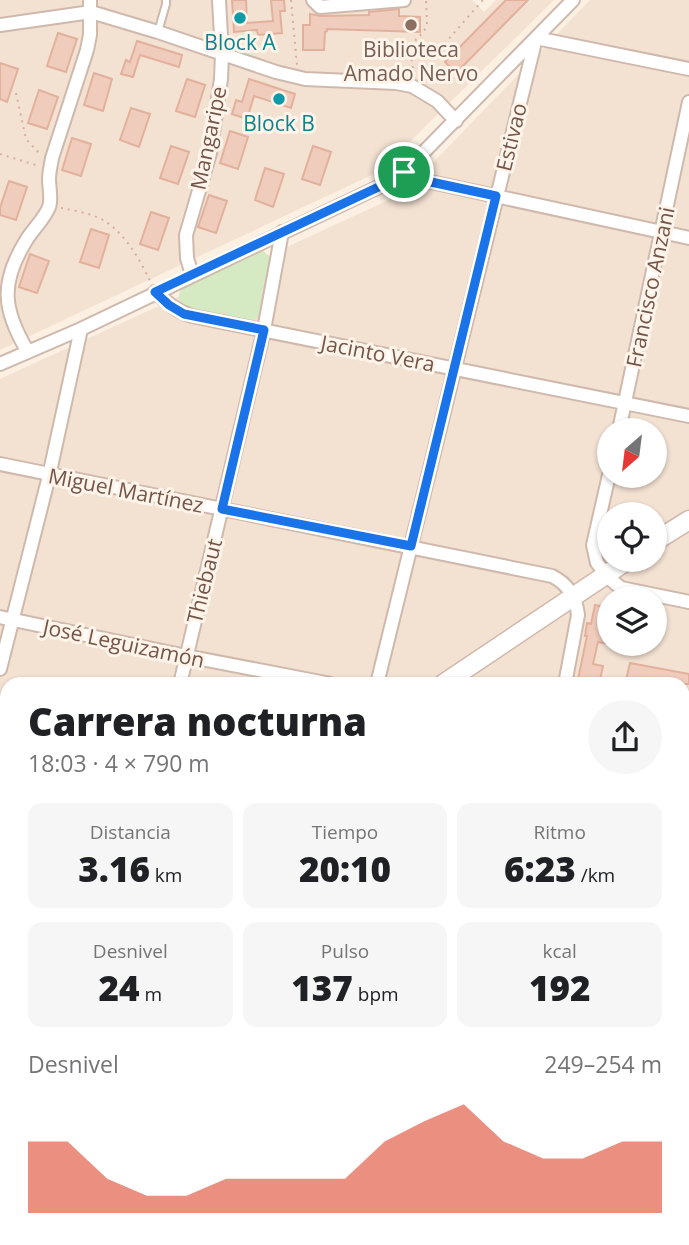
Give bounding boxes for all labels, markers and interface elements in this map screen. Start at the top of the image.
marker: Block A [232,10,248,26]
marker: Biblioteca Amado Nervo [403,17,419,33]
place label: Block A [204,28,276,56]
place label: Biblioteca Amado Nervo [344,35,478,87]
street label: Mangaripe [183,84,233,192]
marker: Block B [271,91,287,107]
street label: Estivao [489,100,533,174]
place label: Block B [243,109,315,137]
pin [374,142,434,202]
icon: arrive [385,153,423,191]
street label: Francisco Anzani [619,204,681,370]
street label: Jacinto Vera [317,328,437,378]
north arrow [597,418,667,488]
map controls [597,418,667,656]
street label: Miguel Martínez [46,461,206,519]
button: locate [597,502,667,572]
street label: Thiebaut [180,536,228,626]
button: layers [597,586,667,656]
street label: José Leguizamón [39,612,207,674]
text: Carrera nocturna [28,695,367,747]
button: share [588,700,662,774]
text: 18:03 · 4 × 790 m [28,747,210,779]
text: Distancia [90,819,171,845]
text: Tiempo [312,819,378,845]
text: Ritmo [534,819,586,845]
text: 3.16 [78,845,150,892]
text: 20:10 [299,845,391,892]
text: 6:23 [504,845,576,892]
text: km [150,862,182,888]
text: /km [576,862,615,888]
text: Desnivel [93,938,168,964]
text: Pulso [321,938,369,964]
text: kcal [542,938,577,964]
text: 24 [99,964,140,1011]
text: 137 [291,964,353,1011]
text: 192 [529,964,590,1011]
text: m [140,981,162,1007]
text: bpm [353,981,399,1007]
text: Desnivel [28,1048,119,1080]
text: 249–254 m [544,1048,662,1080]

